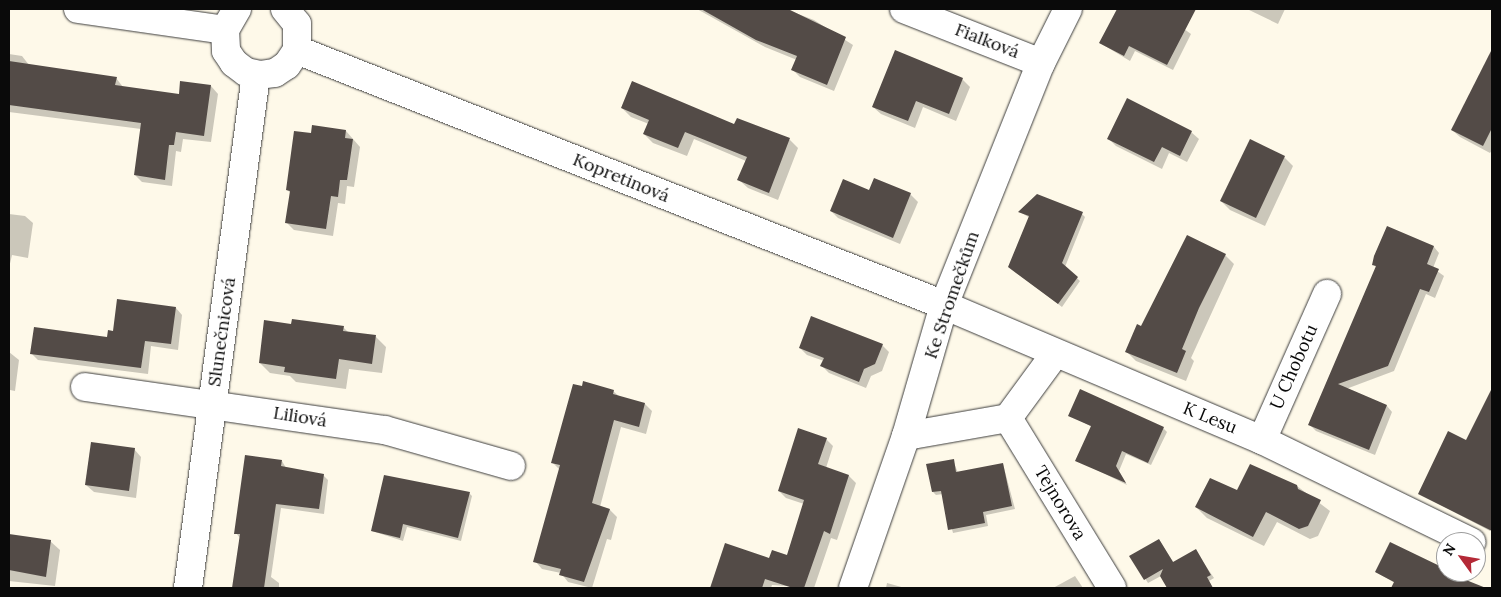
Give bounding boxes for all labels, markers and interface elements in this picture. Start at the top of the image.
street label: Fialková [952,19,1022,63]
street label: Kopretinová [570,149,672,207]
street label: Ke Stromečkům [920,228,984,362]
street label: Slunečnicová [204,276,240,388]
street label: U Chobotu [1266,321,1322,413]
street label: K Lesu [1180,397,1240,439]
street label: Liliová [272,402,328,432]
street label: Tejnorova [1029,462,1091,544]
north arrow [1436,532,1486,582]
text: N [1439,540,1460,559]

